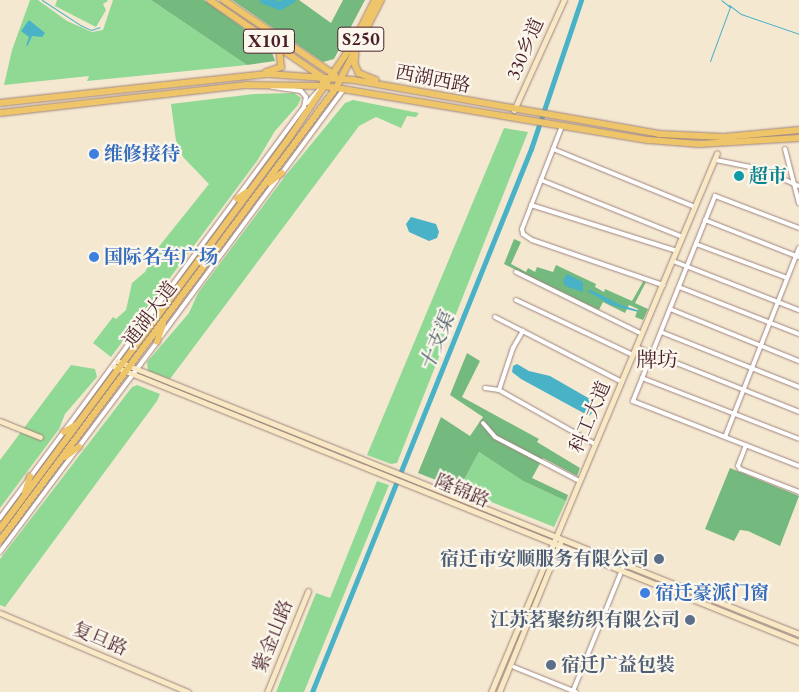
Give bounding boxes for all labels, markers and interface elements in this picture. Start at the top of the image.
street label: 330乡道 [501,15,549,83]
road number: S250 [337,23,385,54]
road number: X101 [243,26,295,56]
street label: 西湖西路 [394,61,472,97]
place label: 维修接待 [104,143,180,165]
marker: 维修接待 [88,148,100,160]
place label: 超市 [749,165,787,187]
marker: 超市 [733,170,745,182]
place label: 国际名车广场 [104,246,218,268]
marker: 国际名车广场 [88,251,100,263]
street label: 通湖大道 [118,277,182,351]
water label: 十支渠 [415,310,459,374]
district label: 牌坊 [636,347,678,373]
street label: 科工大道 [565,378,615,456]
street label: 隆锦路 [431,469,493,513]
place label: 宿迁市安顺服务有限公司 [440,548,649,570]
marker: 宿迁市安顺服务有限公司 [653,553,665,565]
place label: 宿迁豪派门窗 [655,582,769,604]
marker: 宿迁豪派门窗 [639,587,651,599]
street label: 紫金山路 [248,596,298,676]
place label: 江苏茗聚纺织有限公司 [490,609,680,631]
marker: 江苏茗聚纺织有限公司 [684,614,696,626]
street label: 复旦路 [69,617,131,661]
place label: 宿迁广益包装 [561,654,675,676]
marker: 宿迁广益包装 [545,659,557,671]

